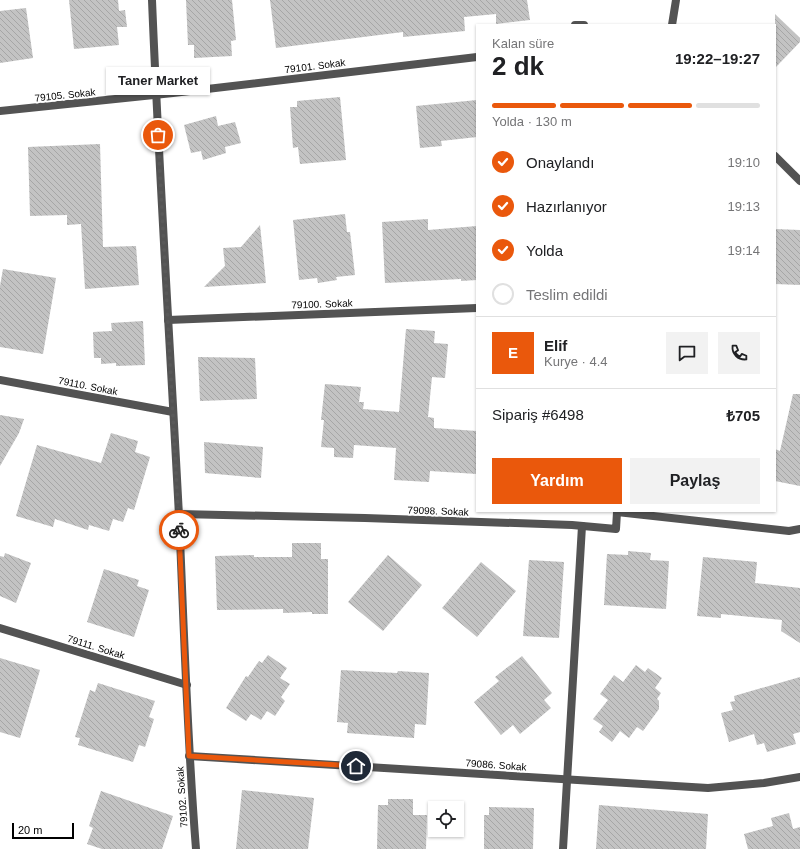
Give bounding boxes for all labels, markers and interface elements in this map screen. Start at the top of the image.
text: Kalan süre [492,36,554,51]
text: 19:22–19:27 [675,50,760,67]
text: 2 dk [492,51,544,81]
street label: 79101. Sokak [284,57,347,75]
callout: Taner Market [106,67,210,95]
text: Taner Market [118,73,198,88]
street label: 79105. Sokak [34,86,97,104]
text: Yolda · 130 m [492,114,572,129]
pin [141,118,175,152]
icon: bag [147,124,169,146]
icon: check [492,151,514,173]
text: Onaylandı [526,154,594,171]
text: 19:10 [727,155,760,170]
icon: check [492,195,514,217]
text: Hazırlanıyor [526,198,607,215]
text: 19:13 [727,199,760,214]
icon: check [492,239,514,261]
text: Yolda [526,242,563,259]
text: 19:14 [727,243,760,258]
text: Teslim edildi [526,286,608,303]
street label: 79100. Sokak [291,297,354,311]
button: chat [666,332,708,374]
button: phone [718,332,760,374]
text: Elif [544,337,567,354]
text: E [508,344,518,361]
text: Kurye · 4.4 [544,354,608,369]
street label: 79110. Sokak [57,375,120,397]
text: Sipariş #6498 [492,406,584,423]
text: ₺705 [726,407,760,424]
button: Yardım [492,458,622,504]
button: Paylaş [630,458,760,504]
street label: 79098. Sokak [407,504,470,518]
courier [159,510,199,550]
icon: bike [168,519,190,541]
street label: 79111. Sokak [66,633,127,661]
pin [339,749,373,783]
icon: home [345,755,367,777]
street label: 79086. Sokak [465,757,528,773]
street label: 79102. Sokak [174,765,190,828]
map controls [428,801,464,837]
button: locate [428,801,464,837]
scale bar [12,821,74,840]
text: 20 m [18,824,42,836]

